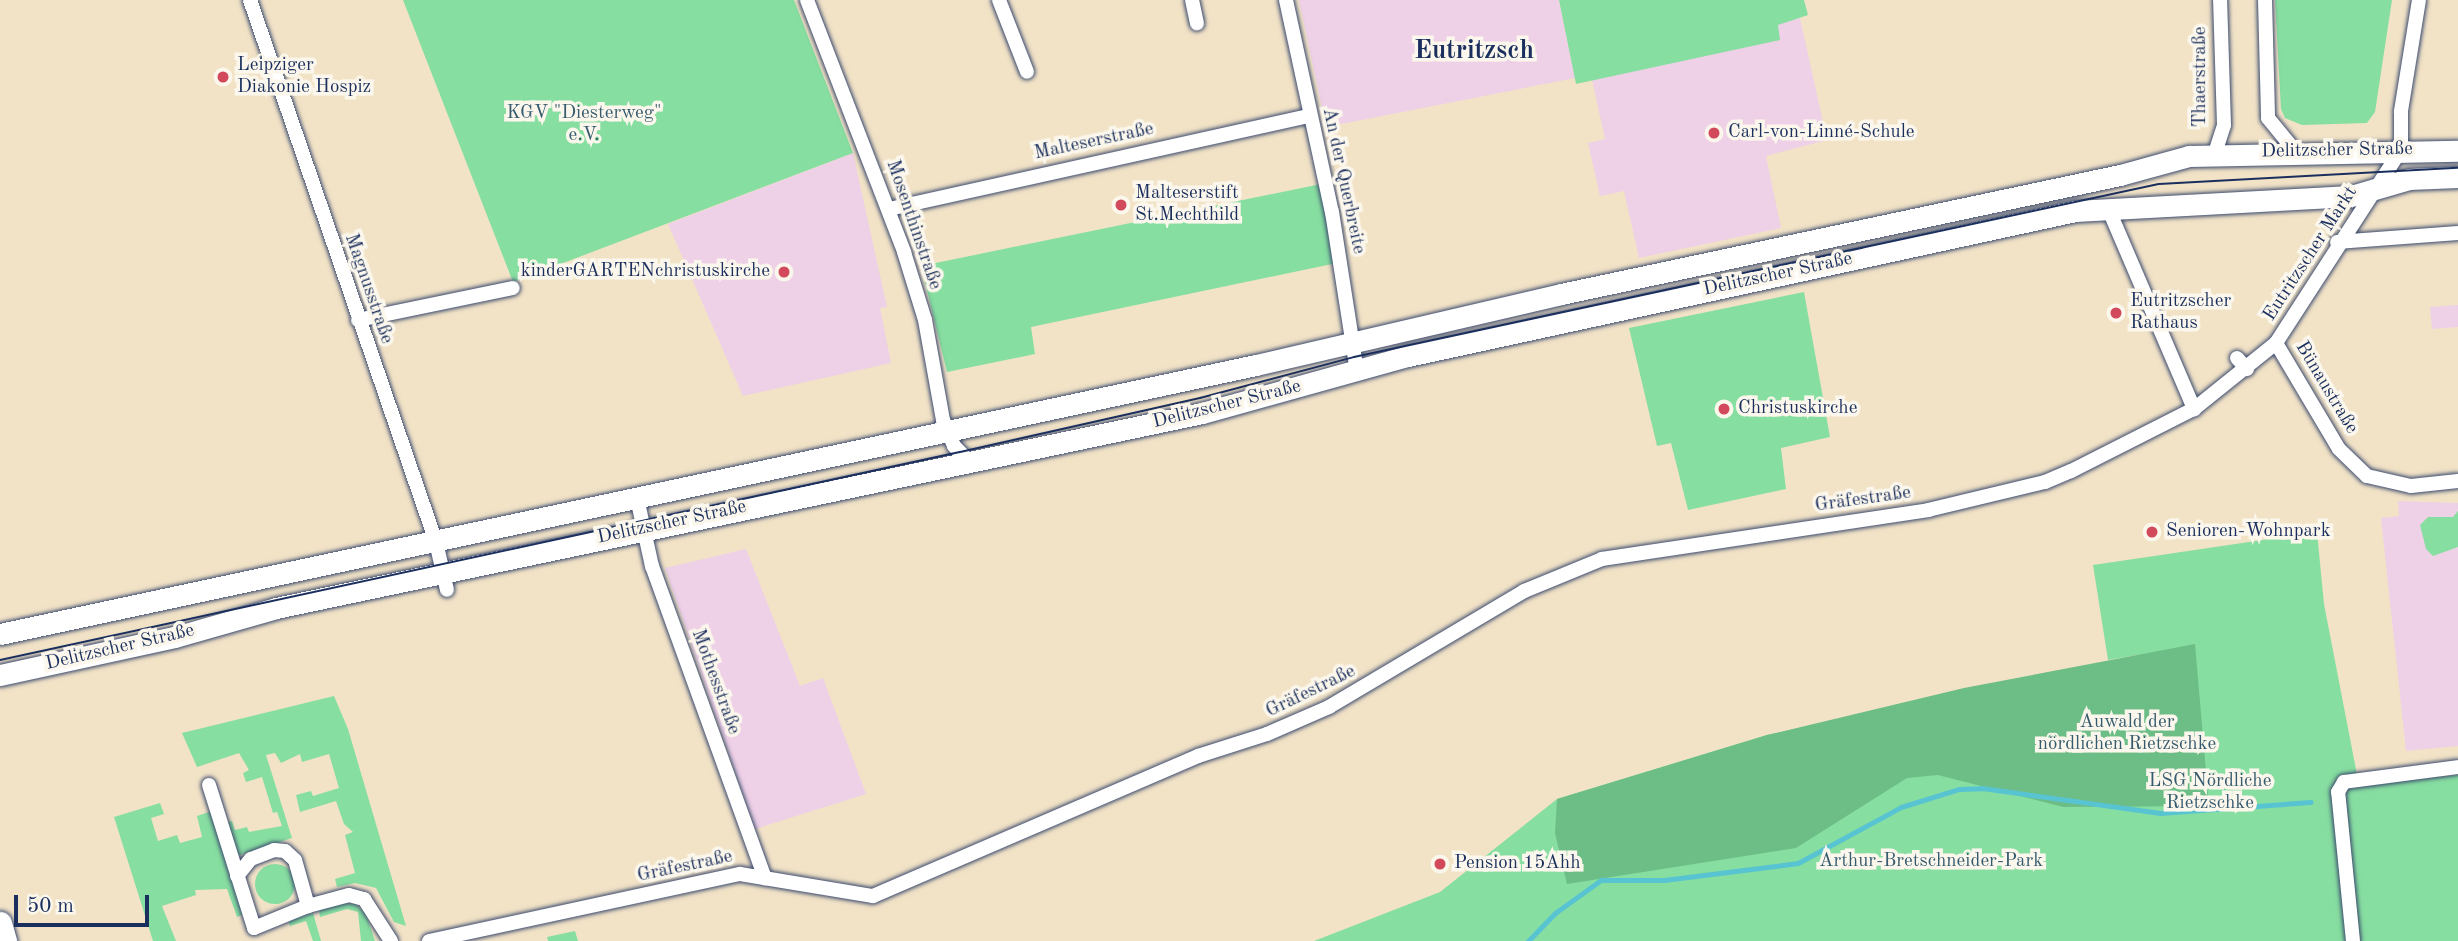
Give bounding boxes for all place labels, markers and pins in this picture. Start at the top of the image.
place label: Leipziger Diakonie Hospiz [237,55,371,99]
marker: Leipziger Diakonie Hospiz [215,69,231,85]
place label: Carl-von-Linné-Schule [1728,122,1915,144]
marker: Carl-von-Linné-Schule [1706,125,1722,141]
place label: Malteserstift St.Mechthild [1135,183,1239,227]
marker: Malteserstift St.Mechthild [1113,197,1129,213]
place label: kinderGARTENchristuskirche [521,261,770,283]
marker: kinderGARTENchristuskirche [776,264,792,280]
place label: Eutritzscher Rathaus [2130,291,2231,335]
marker: Eutritzscher Rathaus [2108,305,2124,321]
place label: Christuskirche [1738,398,1857,420]
marker: Christuskirche [1716,401,1732,417]
place label: Senioren-Wohnpark [2166,521,2331,543]
marker: Senioren-Wohnpark [2144,524,2160,540]
place label: Pension 15Ahh [1454,853,1581,875]
marker: Pension 15Ahh [1432,856,1448,872]

